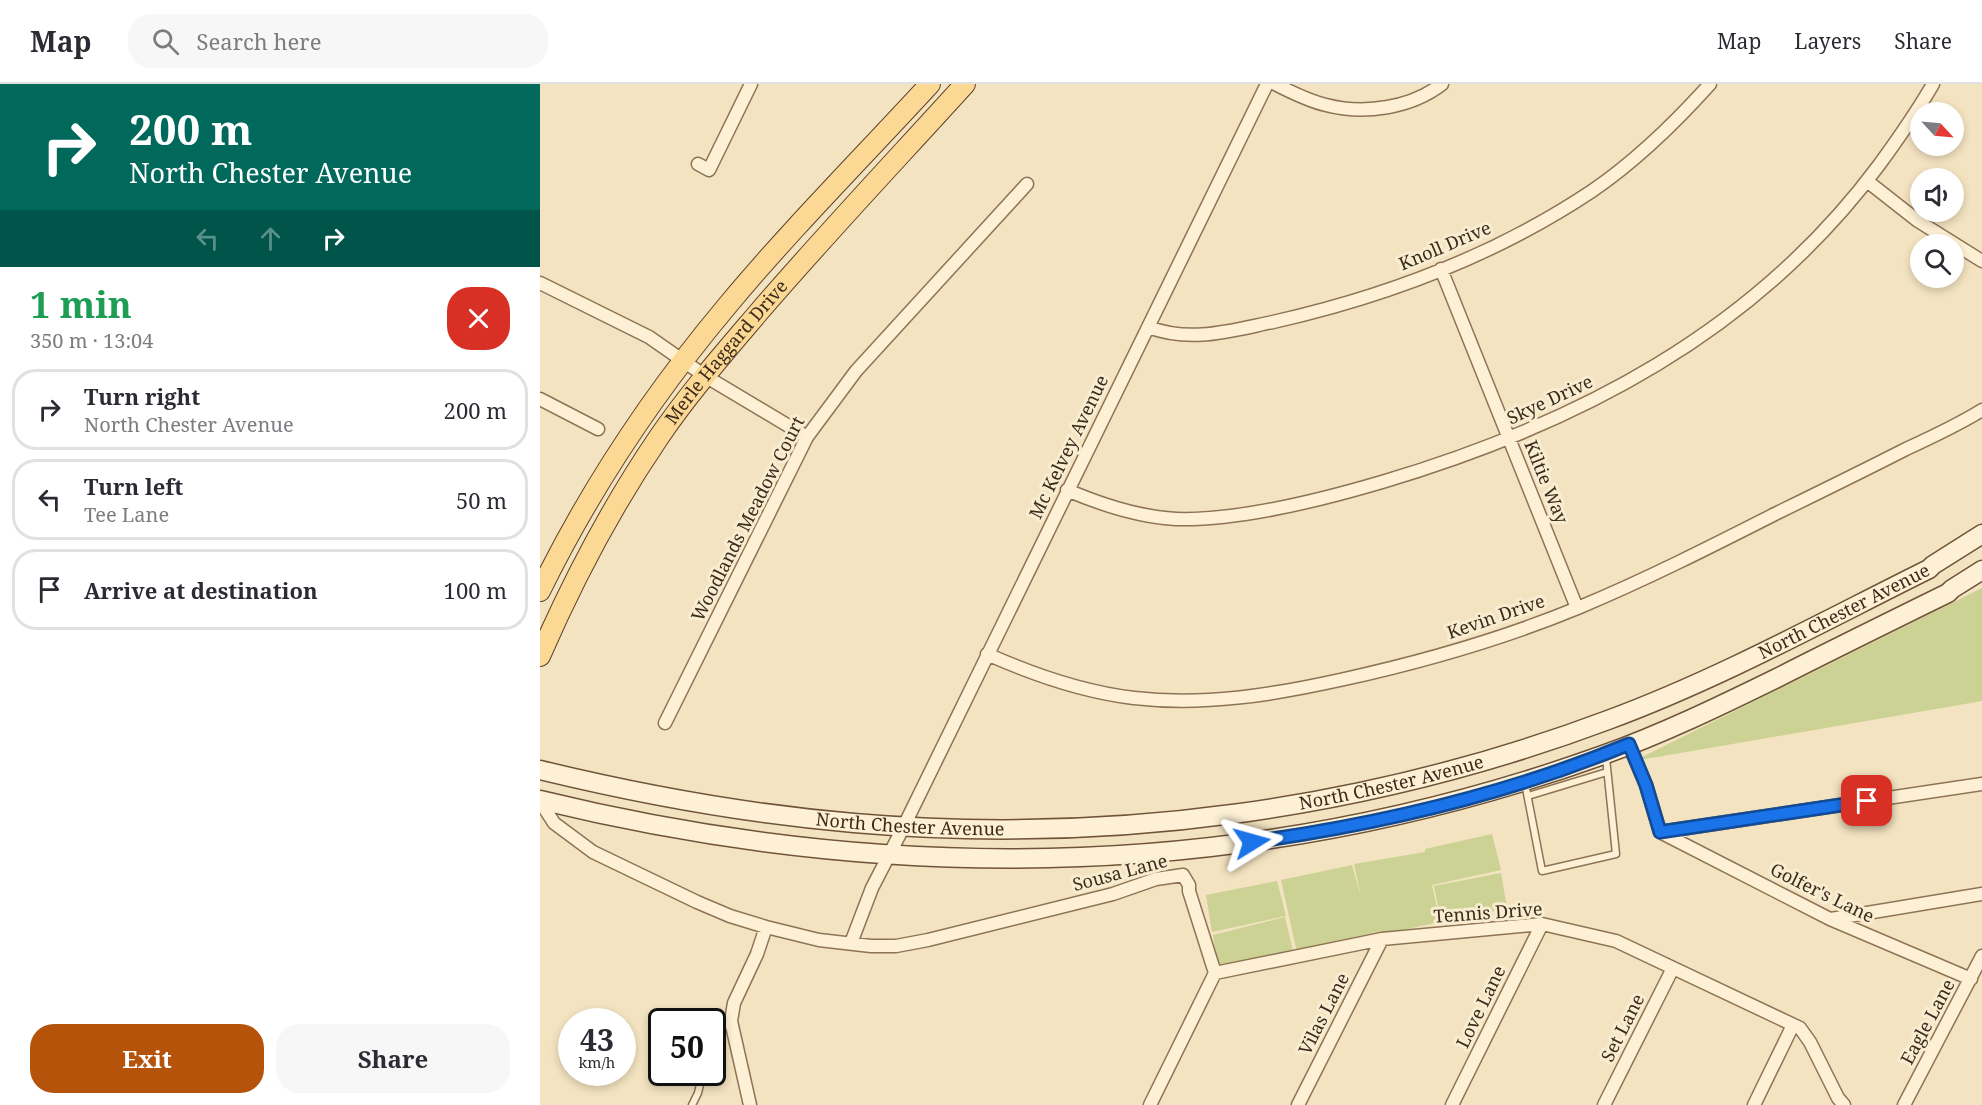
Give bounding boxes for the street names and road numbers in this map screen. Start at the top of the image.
street label: Knoll Drive [1395,215,1494,275]
street label: Merle Haggard Drive [659,274,792,429]
street label: Skye Drive [1503,369,1596,429]
street label: Mc Kelvey Avenue [1023,371,1113,522]
street label: Woodlands Meadow Court [685,412,809,625]
street label: Kiltie Way [1519,436,1575,528]
street label: North Chester Avenue [1754,558,1933,664]
street label: Kevin Drive [1444,588,1548,644]
street label: North Chester Avenue [1297,749,1486,815]
street label: North Chester Avenue [815,806,1005,840]
street label: Sousa Lane [1070,848,1170,896]
street label: Golfer's Lane [1766,857,1878,928]
street label: Tennis Drive [1433,896,1543,928]
street label: Love Lane [1450,961,1510,1052]
street label: Vilas Lane [1292,968,1354,1059]
street label: Eagle Lane [1895,975,1960,1068]
street label: Set Lane [1595,990,1649,1066]

